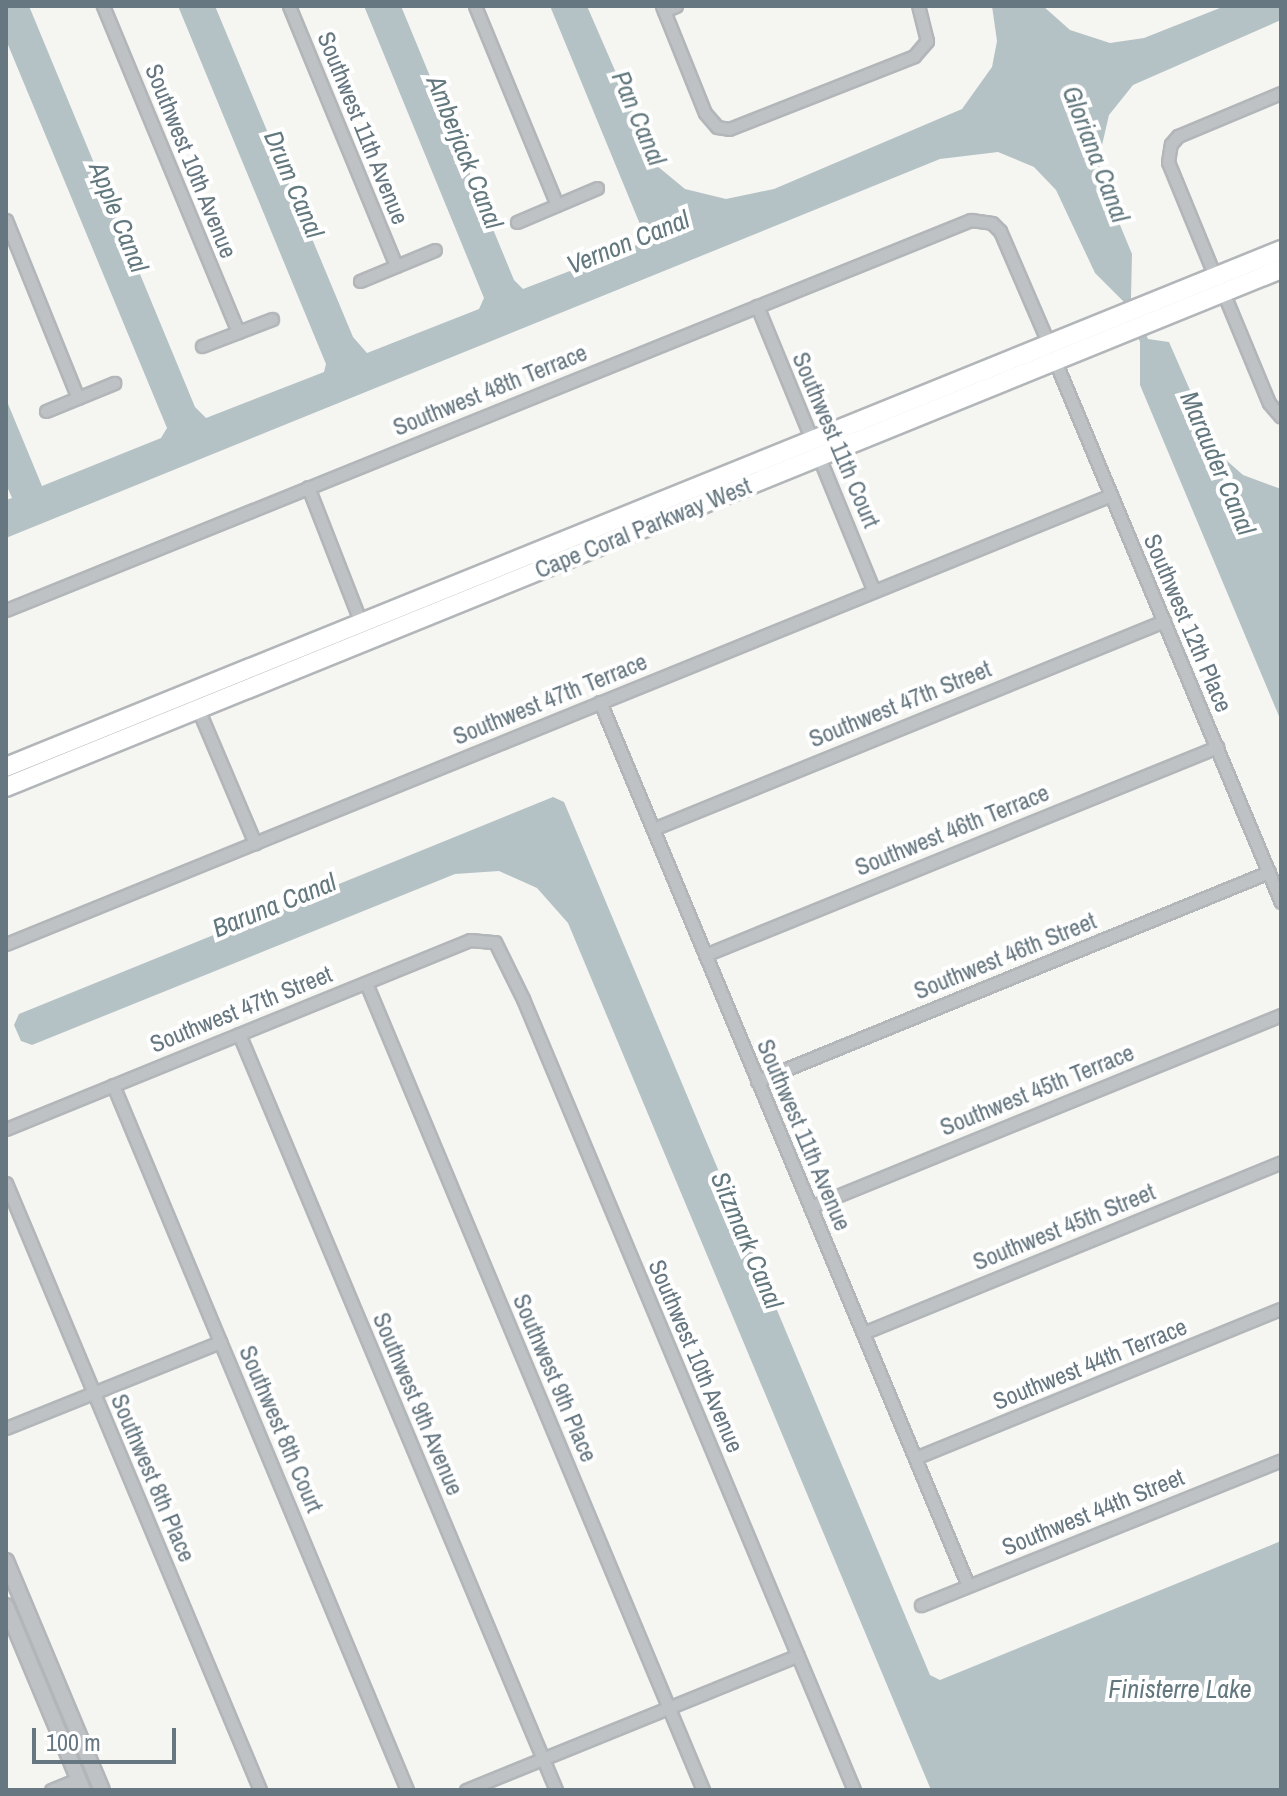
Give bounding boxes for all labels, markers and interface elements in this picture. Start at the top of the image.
street label: Southwest 11th Avenue [311,27,415,229]
street label: Southwest 10th Avenue [139,59,243,263]
water label: Pan Canal [605,66,673,170]
water label: Amberjack Canal [420,71,510,233]
water label: Gloriana Canal [1056,81,1136,227]
water label: Drum Canal [257,126,331,242]
water label: Apple Canal [83,157,155,277]
water label: Vernon Canal [562,203,694,281]
street label: Southwest 48th Terrace [389,338,591,442]
street label: Southwest 11th Court [786,348,886,532]
water label: Marauder Canal [1174,387,1262,539]
street label: Cape Coral Parkway West [531,471,755,585]
street label: Southwest 12th Place [1138,530,1238,716]
street label: Southwest 47th Terrace [449,647,651,751]
street label: Southwest 47th Street [805,654,995,754]
street label: Southwest 46th Terrace [851,778,1053,882]
water label: Baruna Canal [208,866,340,944]
street label: Southwest 46th Street [910,906,1100,1006]
street label: Southwest 47th Street [146,959,336,1059]
street label: Southwest 11th Avenue [750,1035,858,1235]
street label: Southwest 45th Terrace [936,1038,1138,1142]
water label: Sitzmark Canal [704,1167,790,1313]
street label: Southwest 45th Street [969,1177,1159,1277]
street label: Southwest 10th Avenue [642,1255,750,1457]
street label: Southwest 9th Place [507,1290,603,1466]
street label: Southwest 9th Avenue [366,1308,470,1500]
street label: Southwest 44th Terrace [989,1312,1191,1416]
street label: Southwest 8th Court [233,1341,329,1517]
street label: Southwest 8th Place [105,1390,201,1566]
street label: Southwest 44th Street [998,1462,1188,1562]
water label: Finisterre Lake [1108,1673,1252,1705]
scale bar [36,1712,180,1762]
text: 100 m [46,1726,101,1758]

